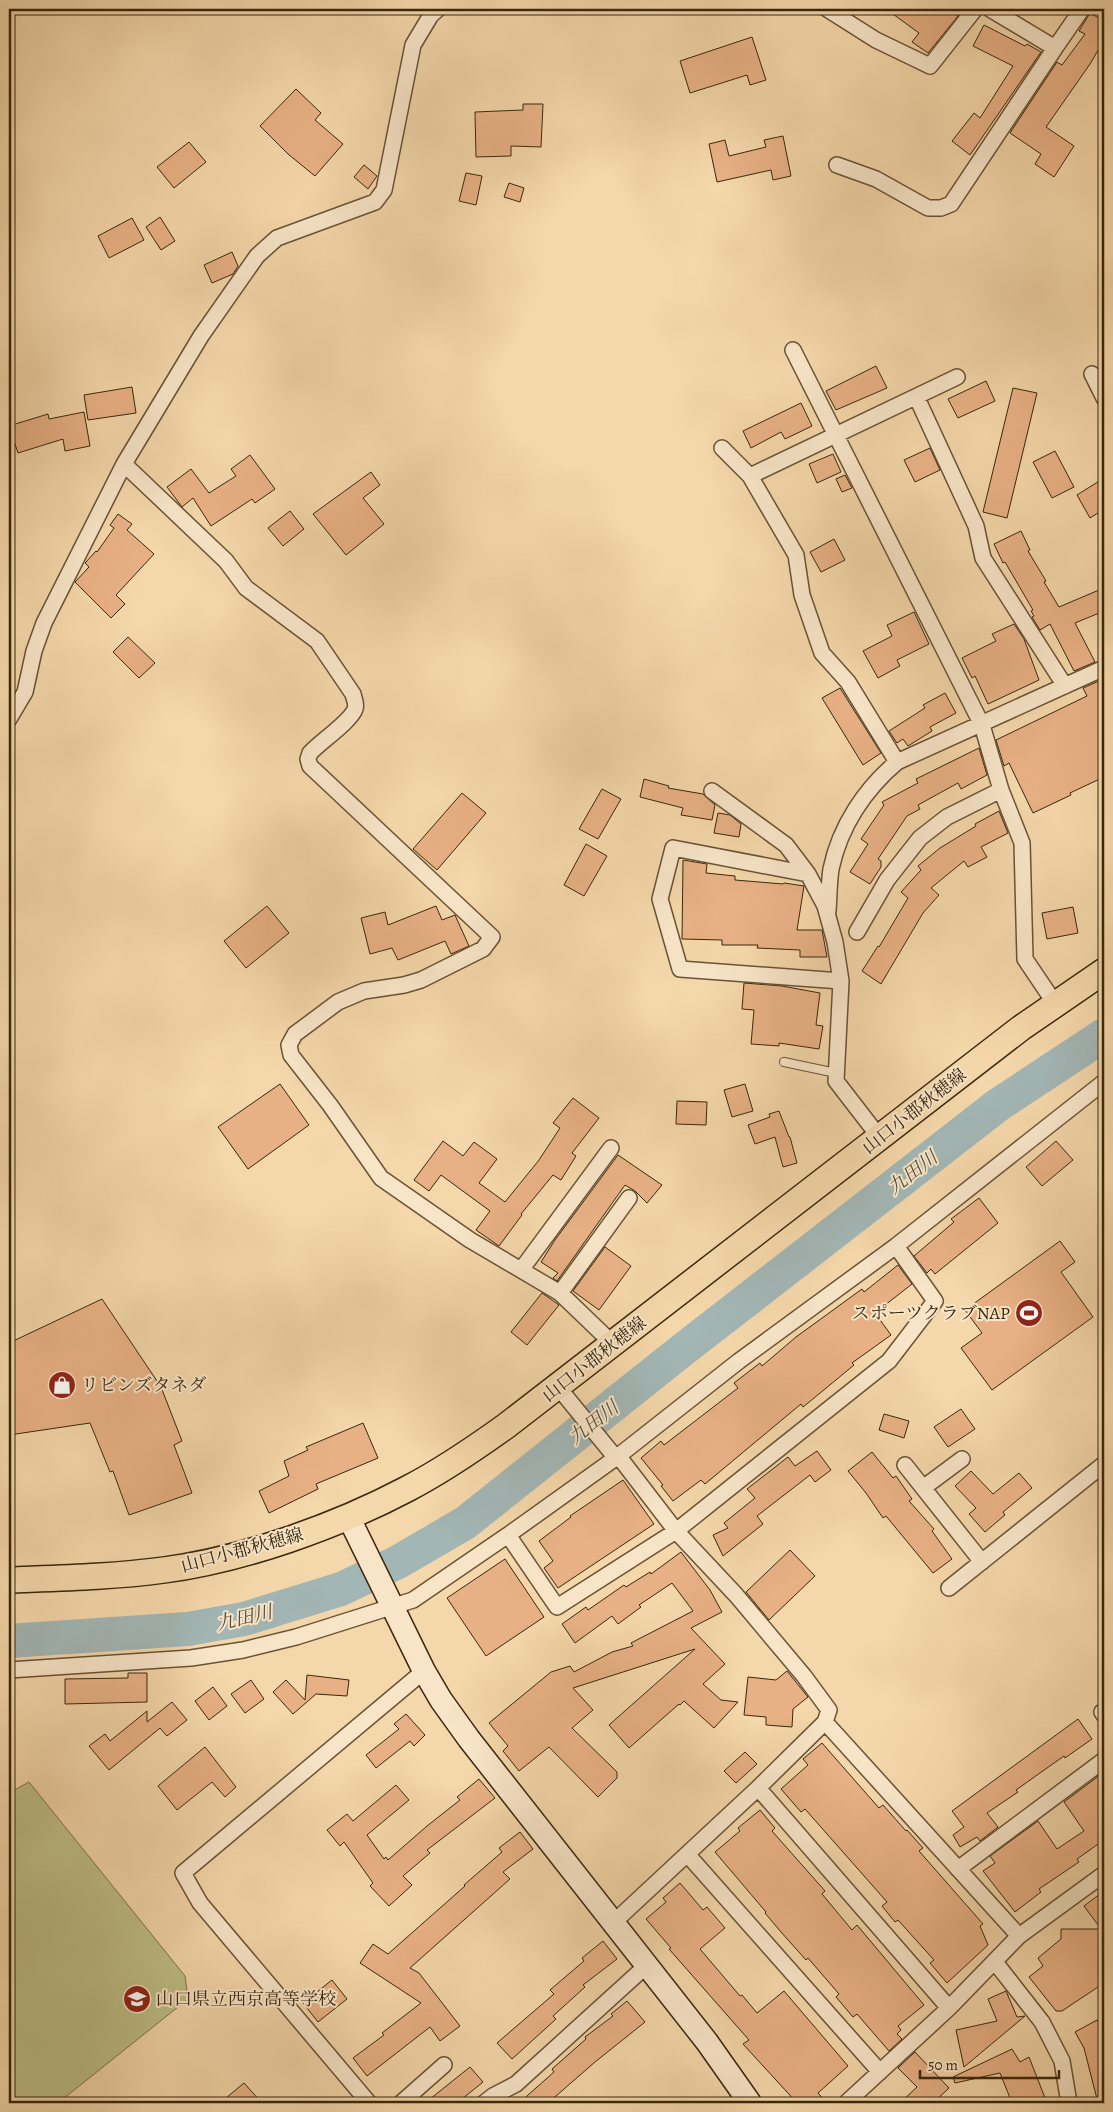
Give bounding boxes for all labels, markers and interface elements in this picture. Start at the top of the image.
street label: 山口小郡秋穂線 [857,1063,971,1159]
water label: 九田川 [882,1144,945,1201]
sports icon: スポーツクラブNAP [1014,1298,1044,1328]
place label: スポーツクラブNAP [852,1301,1010,1325]
street label: 山口小郡秋穂線 [537,1311,651,1407]
shop icon: リビンズタネダ [47,1370,77,1400]
place label: リビンズタネダ [81,1373,206,1397]
water label: 九田川 [563,1394,626,1451]
street label: 山口小郡秋穂線 [178,1522,306,1578]
water label: 九田川 [214,1598,277,1637]
school or university icon: 山口県立西京高等学校 [122,1984,152,2014]
place label: 山口県立西京高等学校 [156,1987,336,2011]
scale bar [920,2047,1059,2079]
text: 50 m [928,2055,958,2075]

